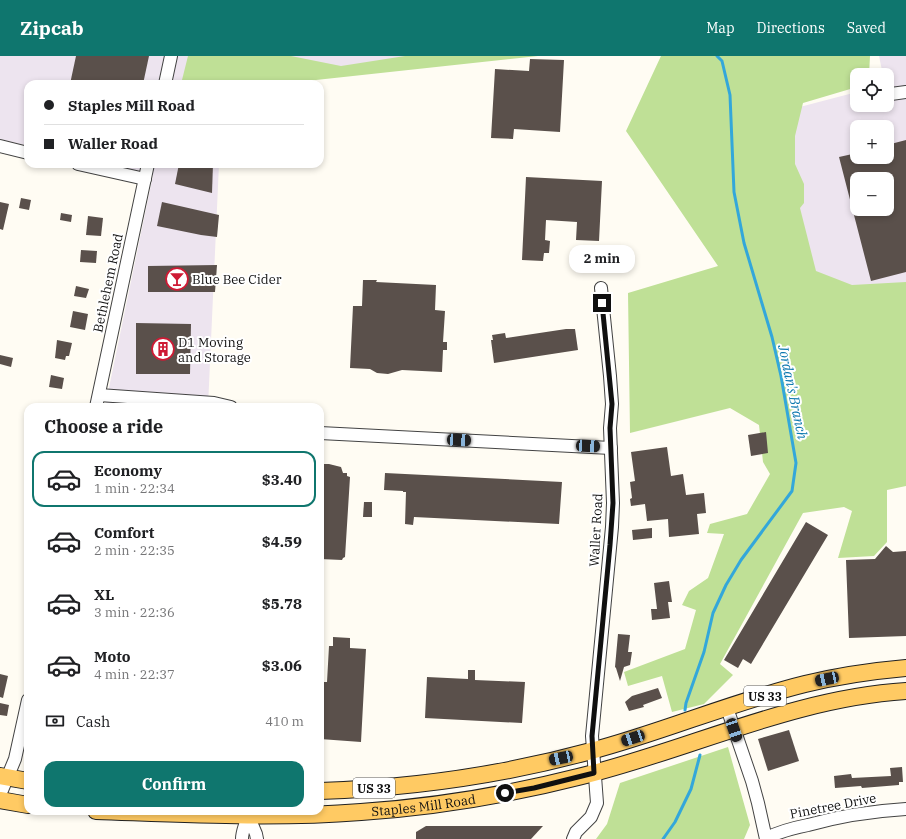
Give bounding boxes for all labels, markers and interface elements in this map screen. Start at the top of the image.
text: Zipcab [20,16,84,40]
text: Map [706,19,735,37]
text: Directions [757,19,825,37]
text: Saved [847,19,886,37]
map controls [850,68,894,216]
button: locate [850,68,894,112]
text: Staples Mill Road [68,96,195,115]
button: + [850,120,894,164]
text: Waller Road [68,134,158,153]
button: − [850,172,894,216]
street label: Bethlehem Road [89,232,127,334]
callout: 2 min [569,245,635,273]
text: 2 min [584,250,620,267]
bar icon: Blue Bee Cider [164,266,190,292]
place label: Blue Bee Cider [192,271,282,288]
route end [593,294,611,312]
place label: D1 Moving and Storage [178,334,251,366]
building icon: D1 Moving and Storage [150,336,176,362]
water label: Jordan's Branch [774,342,812,441]
text: Choose a ride [44,415,163,438]
car [447,433,471,447]
car [576,439,600,453]
icon: car [46,461,82,497]
text: Economy [94,461,162,480]
text: $3.40 [262,470,302,489]
text: 1 min · 22:34 [94,480,175,497]
street label: Waller Road [586,493,606,567]
icon: car [46,523,82,559]
text: Comfort [94,523,154,542]
text: $4.59 [262,532,302,551]
text: 2 min · 22:35 [94,542,175,559]
icon: car [46,585,82,621]
text: XL [94,585,114,604]
text: $5.78 [262,594,302,613]
text: 3 min · 22:36 [94,604,175,621]
icon: car [46,647,82,683]
text: Moto [94,647,131,666]
text: $3.06 [262,656,302,675]
text: 4 min · 22:37 [94,666,175,683]
car [814,671,840,687]
road number: US 33 [744,686,786,706]
icon: cash [44,710,66,732]
text: Cash [76,712,110,731]
text: 410 m [265,713,304,730]
car [724,717,744,743]
car [620,729,646,747]
car [548,750,574,766]
button: Confirm [44,761,304,807]
road number: US 33 [353,778,395,798]
route start [496,784,514,802]
street label: Pinetree Drive [788,789,878,823]
street label: Staples Mill Road [371,790,477,820]

